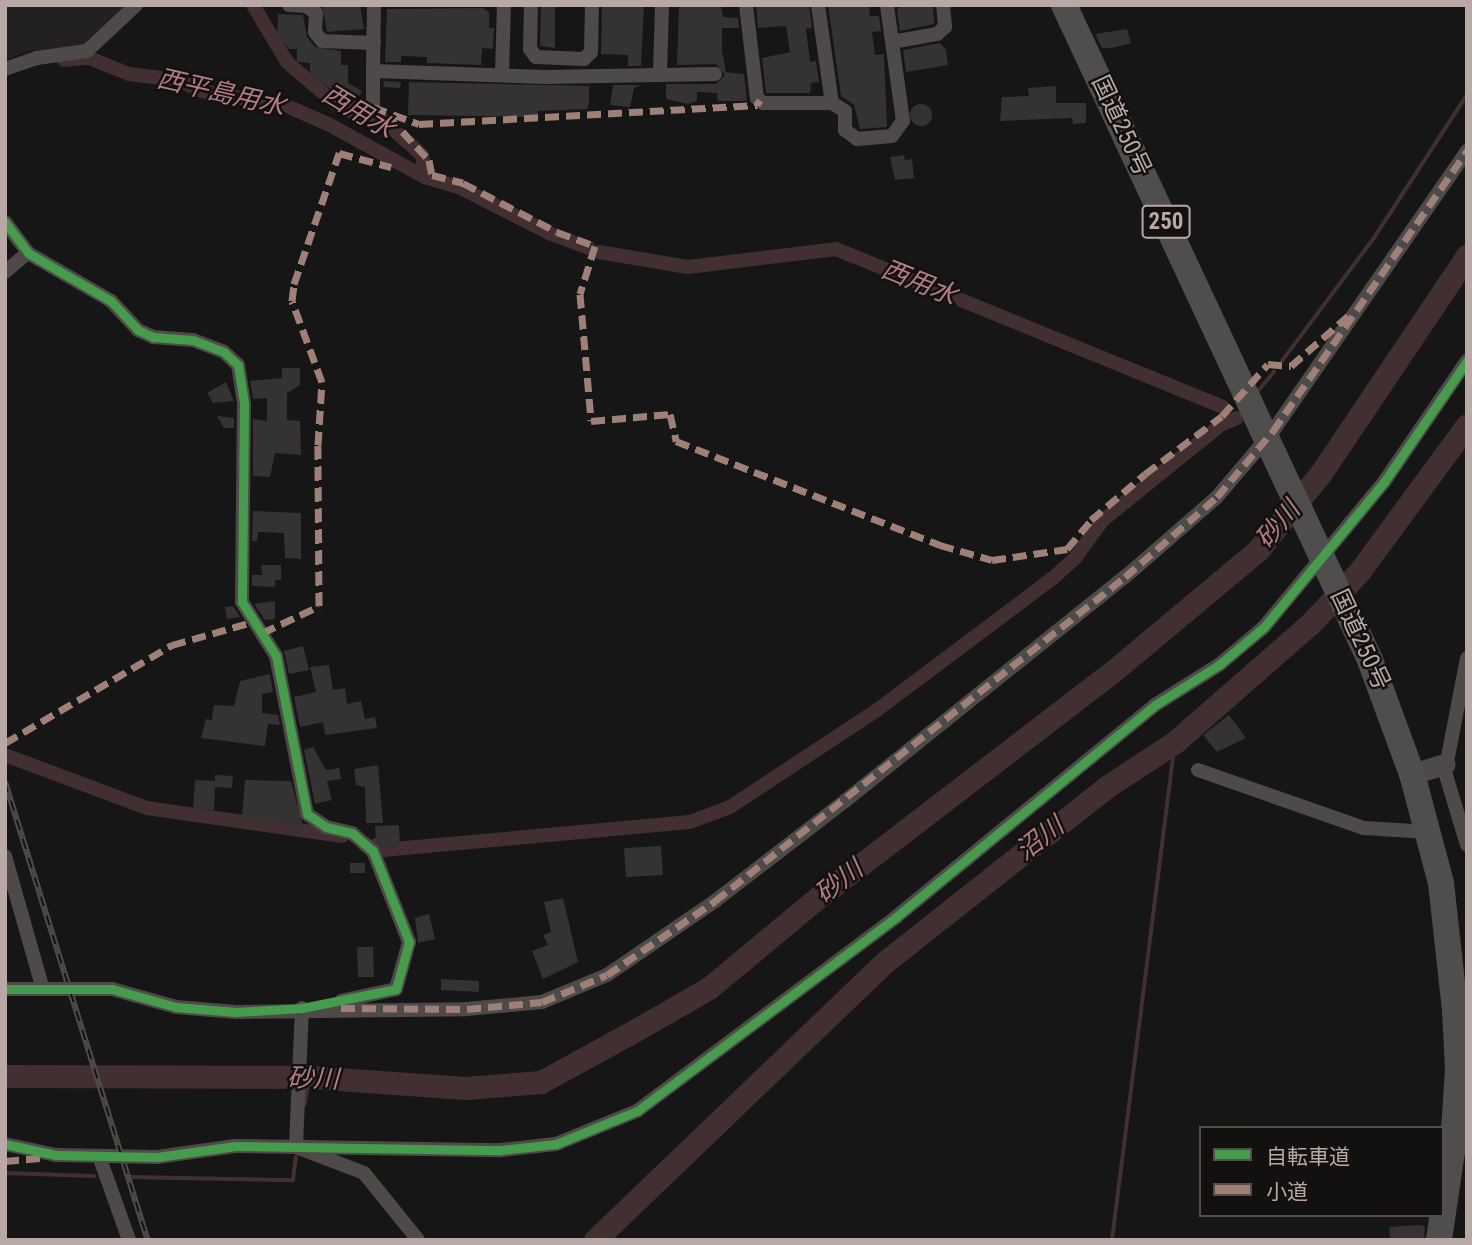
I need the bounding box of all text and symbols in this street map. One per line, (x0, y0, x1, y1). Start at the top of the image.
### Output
water label: 西平島用水 (154, 63, 288, 123)
street label: 国道250号 (1085, 71, 1157, 181)
water label: 西用水 (317, 79, 399, 145)
road number: 250 (1142, 202, 1190, 242)
water label: 西用水 (877, 254, 961, 312)
water label: 砂川 (1249, 495, 1307, 555)
street label: 国道250号 (1324, 585, 1396, 695)
water label: 沼川 (1010, 811, 1070, 867)
water label: 砂川 (809, 854, 869, 910)
water label: 砂川 (286, 1063, 340, 1095)
legend (1199, 1126, 1444, 1217)
text: 自転車道 (1266, 1145, 1350, 1169)
text: 小道 (1266, 1180, 1308, 1204)

